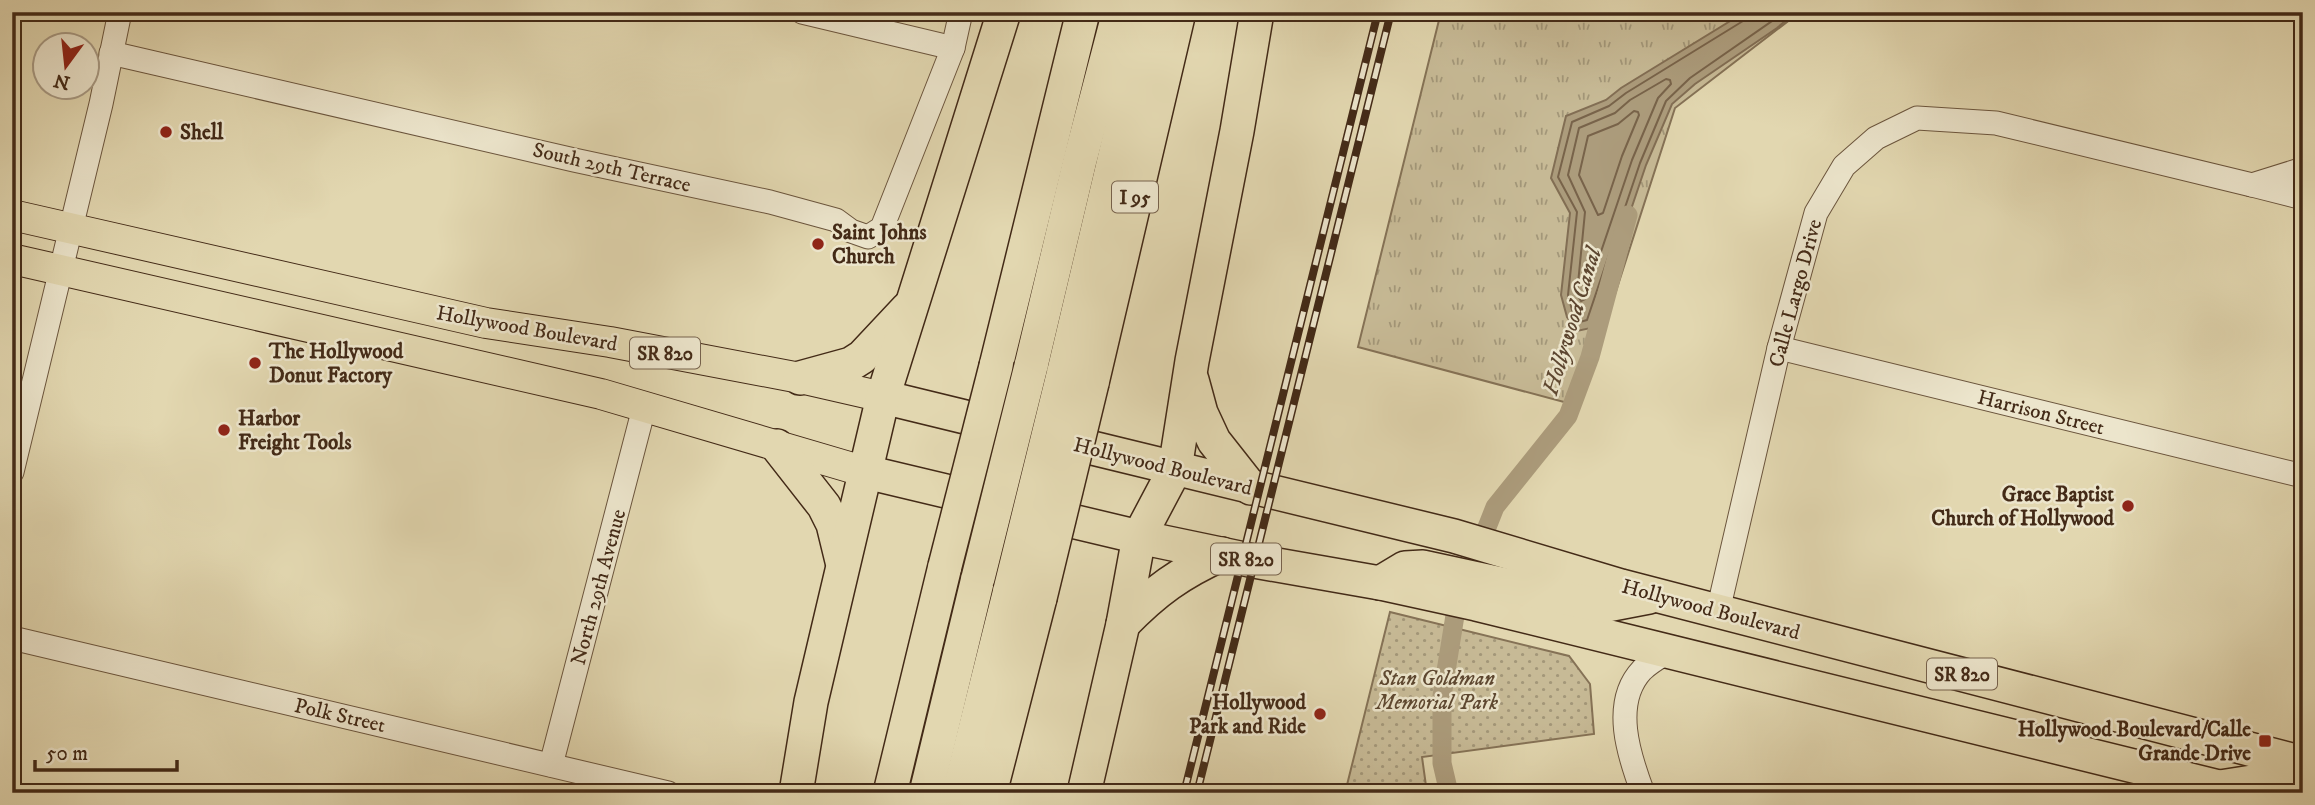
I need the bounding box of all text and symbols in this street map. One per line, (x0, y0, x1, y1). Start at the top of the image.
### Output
north arrow (32, 32, 102, 102)
text: N (51, 68, 73, 94)
place label: Shell (180, 120, 224, 146)
marker: Shell (158, 124, 174, 140)
street label: South 29th Terrace (530, 137, 694, 199)
road number: I 95 (1112, 182, 1158, 212)
street label: Calle Largo Drive (1764, 216, 1828, 370)
place label: Saint Johns Church (832, 220, 927, 270)
marker: Saint Johns Church (810, 236, 826, 252)
water label: Hollywood Canal (1536, 242, 1609, 399)
street label: Hollywood Boulevard (434, 300, 620, 358)
road number: SR 820 (630, 338, 700, 368)
place label: The Hollywood Donut Factory (268, 339, 404, 389)
marker: The Hollywood Donut Factory (247, 355, 263, 371)
street label: Harrison Street (1975, 385, 2107, 441)
place label: Harbor Freight Tools (238, 406, 351, 456)
marker: Harbor Freight Tools (216, 422, 232, 438)
street label: Hollywood Boulevard (1071, 432, 1255, 502)
place label: Grace Baptist Church of Hollywood (1931, 482, 2115, 532)
marker: Grace Baptist Church of Hollywood (2120, 498, 2136, 514)
street label: North 29th Avenue (566, 506, 632, 668)
road number: SR 820 (1211, 544, 1281, 574)
street label: Hollywood Boulevard (1619, 574, 1803, 646)
road number: SR 820 (1927, 659, 1997, 690)
park label: Stan Goldman Memorial Park (1374, 666, 1498, 716)
place label: Hollywood Park and Ride (1189, 690, 1307, 740)
street label: Polk Street (292, 693, 388, 739)
marker: Hollywood Park and Ride (1312, 706, 1328, 722)
place label: Hollywood Boulevard/Calle Grande Drive (2018, 717, 2251, 767)
scale bar (35, 728, 177, 772)
marker: Hollywood Boulevard/Calle Grande Drive (2257, 733, 2273, 749)
text: 50 m (46, 741, 88, 767)

